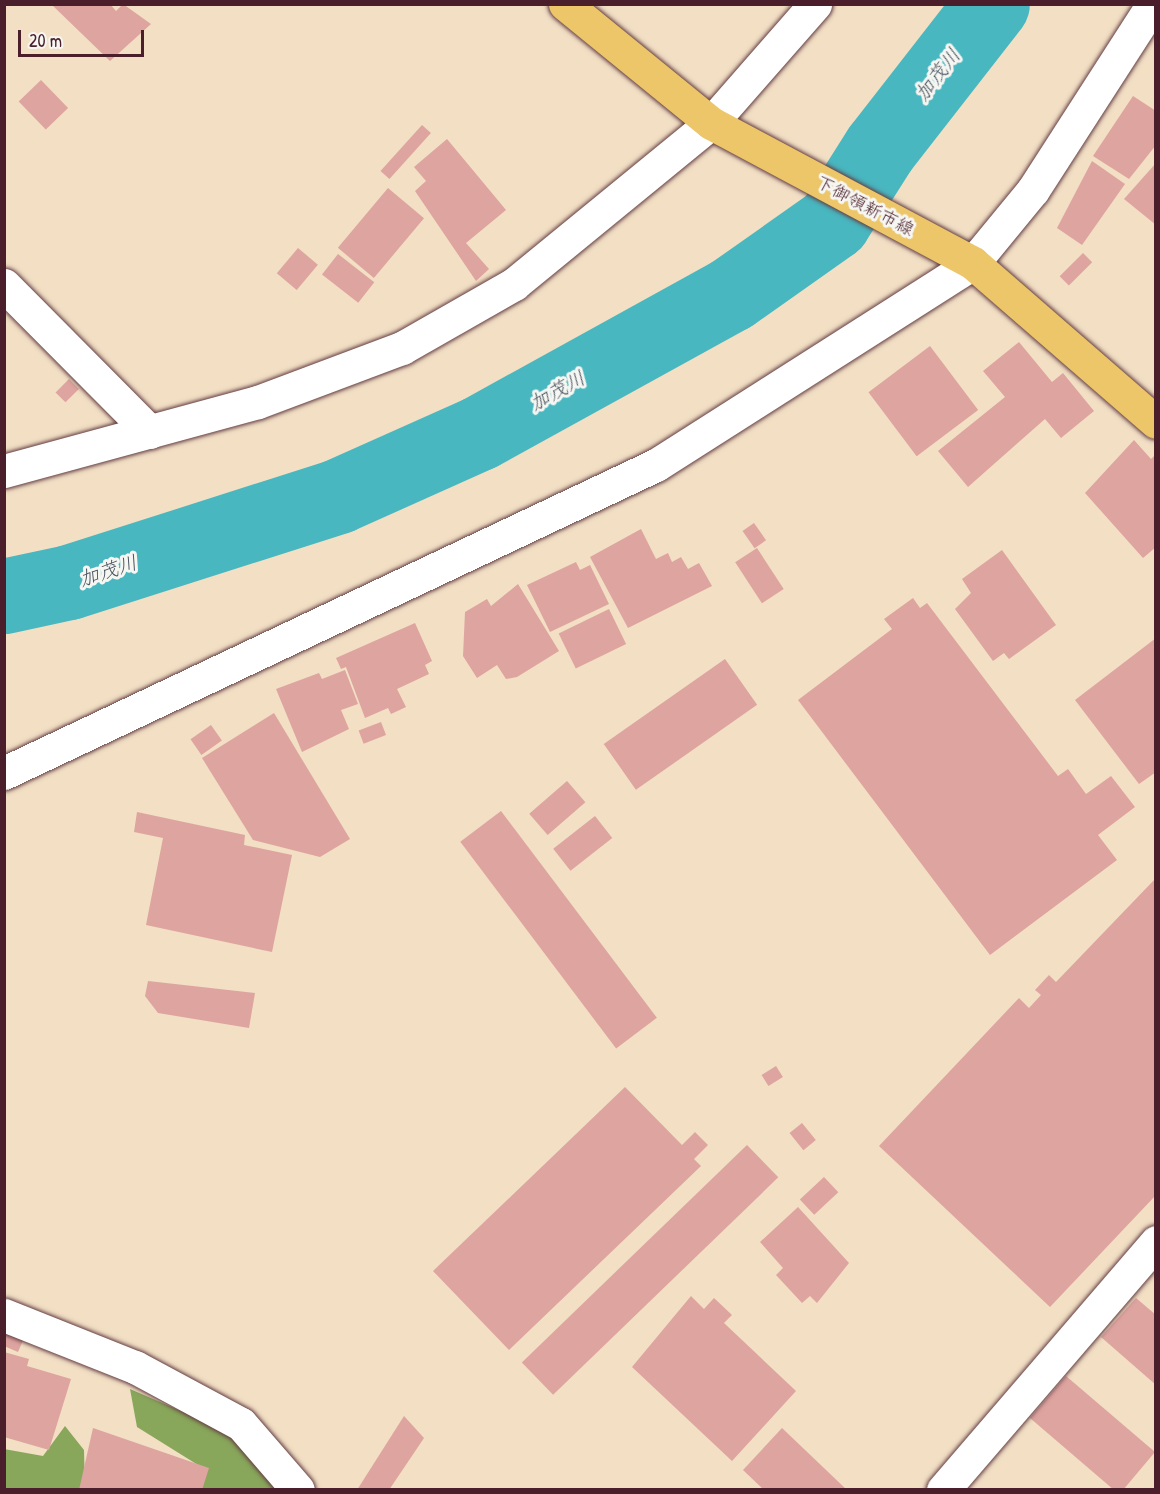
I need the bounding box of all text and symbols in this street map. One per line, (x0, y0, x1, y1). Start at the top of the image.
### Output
scale bar (21, 18, 147, 56)
text: 20 m (29, 28, 62, 53)
water label: 加茂川 (909, 43, 965, 105)
street label: 下御領新市線 (812, 171, 918, 241)
water label: 加茂川 (525, 365, 589, 415)
water label: 加茂川 (76, 549, 140, 591)

